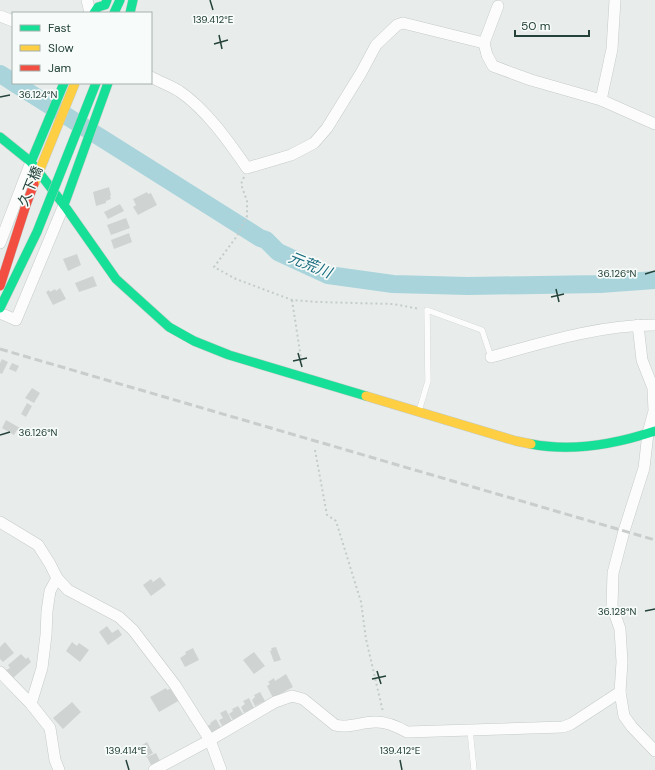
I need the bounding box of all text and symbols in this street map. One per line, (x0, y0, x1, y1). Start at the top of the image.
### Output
legend (12, 12, 152, 84)
scale bar (515, 12, 589, 38)
text: 139.412°E (193, 13, 234, 26)
text: 50 m (521, 18, 550, 34)
text: Fast (48, 20, 71, 36)
text: Slow (48, 40, 74, 56)
text: Jam (48, 60, 71, 76)
text: 36.124°N (19, 88, 57, 101)
street label: 久下橋 (14, 163, 46, 209)
water label: 元荒川 (285, 247, 336, 283)
text: 36.126°N (597, 267, 637, 280)
text: 36.126°N (18, 426, 58, 439)
text: 36.128°N (598, 605, 636, 618)
text: 139.414°E (105, 744, 147, 757)
text: 139.412°E (380, 744, 421, 757)

